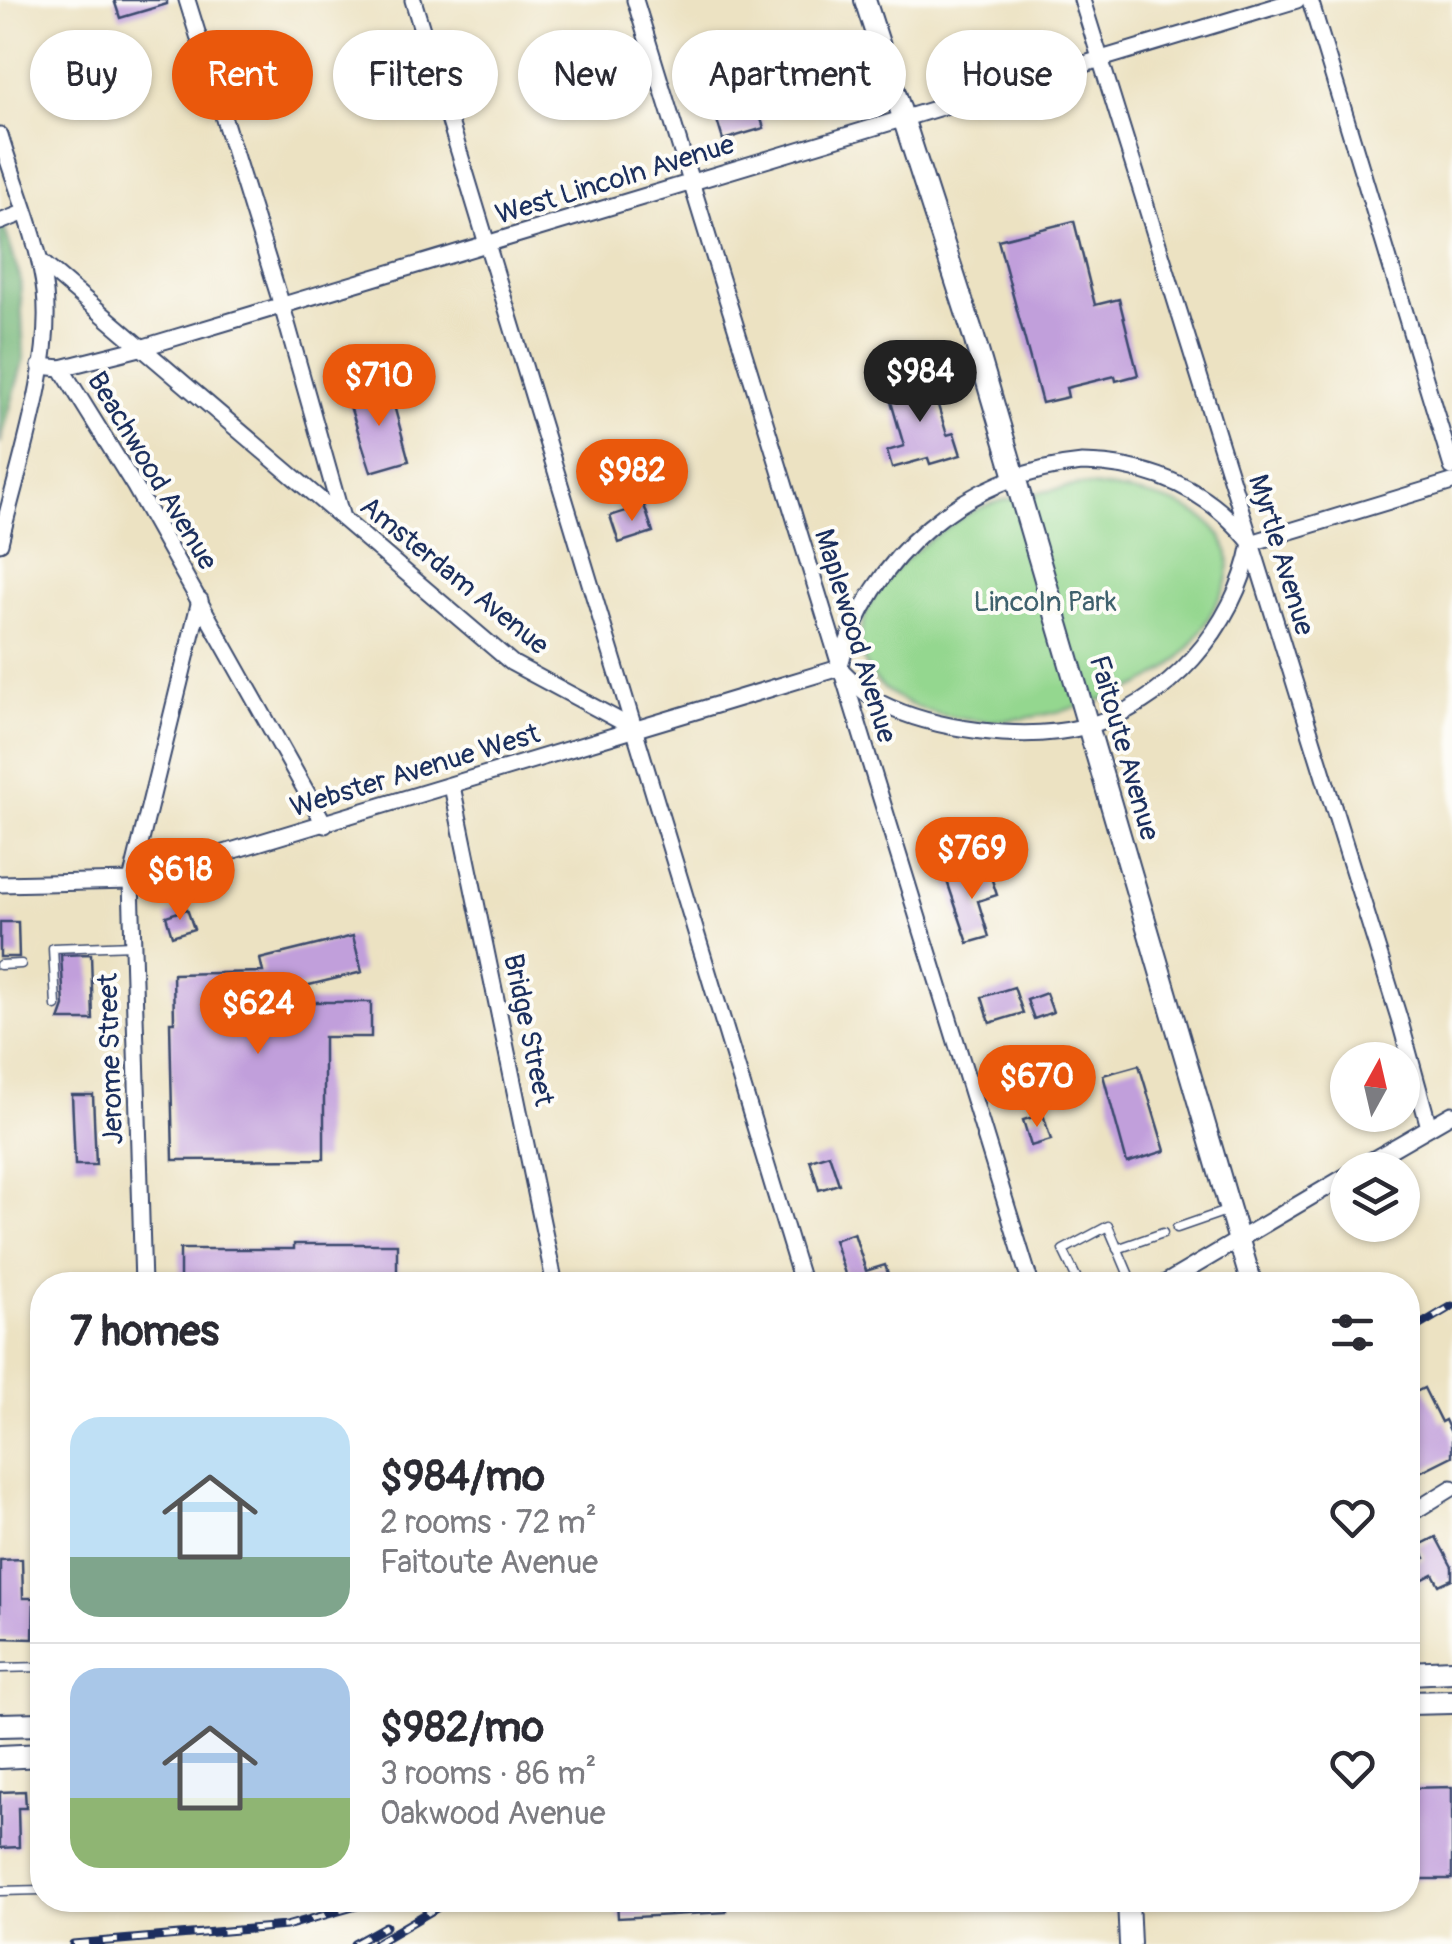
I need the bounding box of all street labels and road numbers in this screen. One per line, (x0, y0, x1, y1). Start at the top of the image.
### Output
street label: West Lincoln Avenue (491, 127, 739, 233)
street label: Beachwood Avenue (79, 366, 225, 577)
street label: Myrtle Avenue (1240, 471, 1322, 640)
street label: Amsterdam Avenue (352, 489, 556, 663)
street label: Maplewood Avenue (806, 525, 904, 747)
street label: Faitoute Avenue (1081, 651, 1167, 845)
street label: Webster Avenue West (286, 716, 545, 826)
street label: Bridge Street (495, 951, 561, 1110)
street label: Jerome Street (90, 972, 131, 1145)

